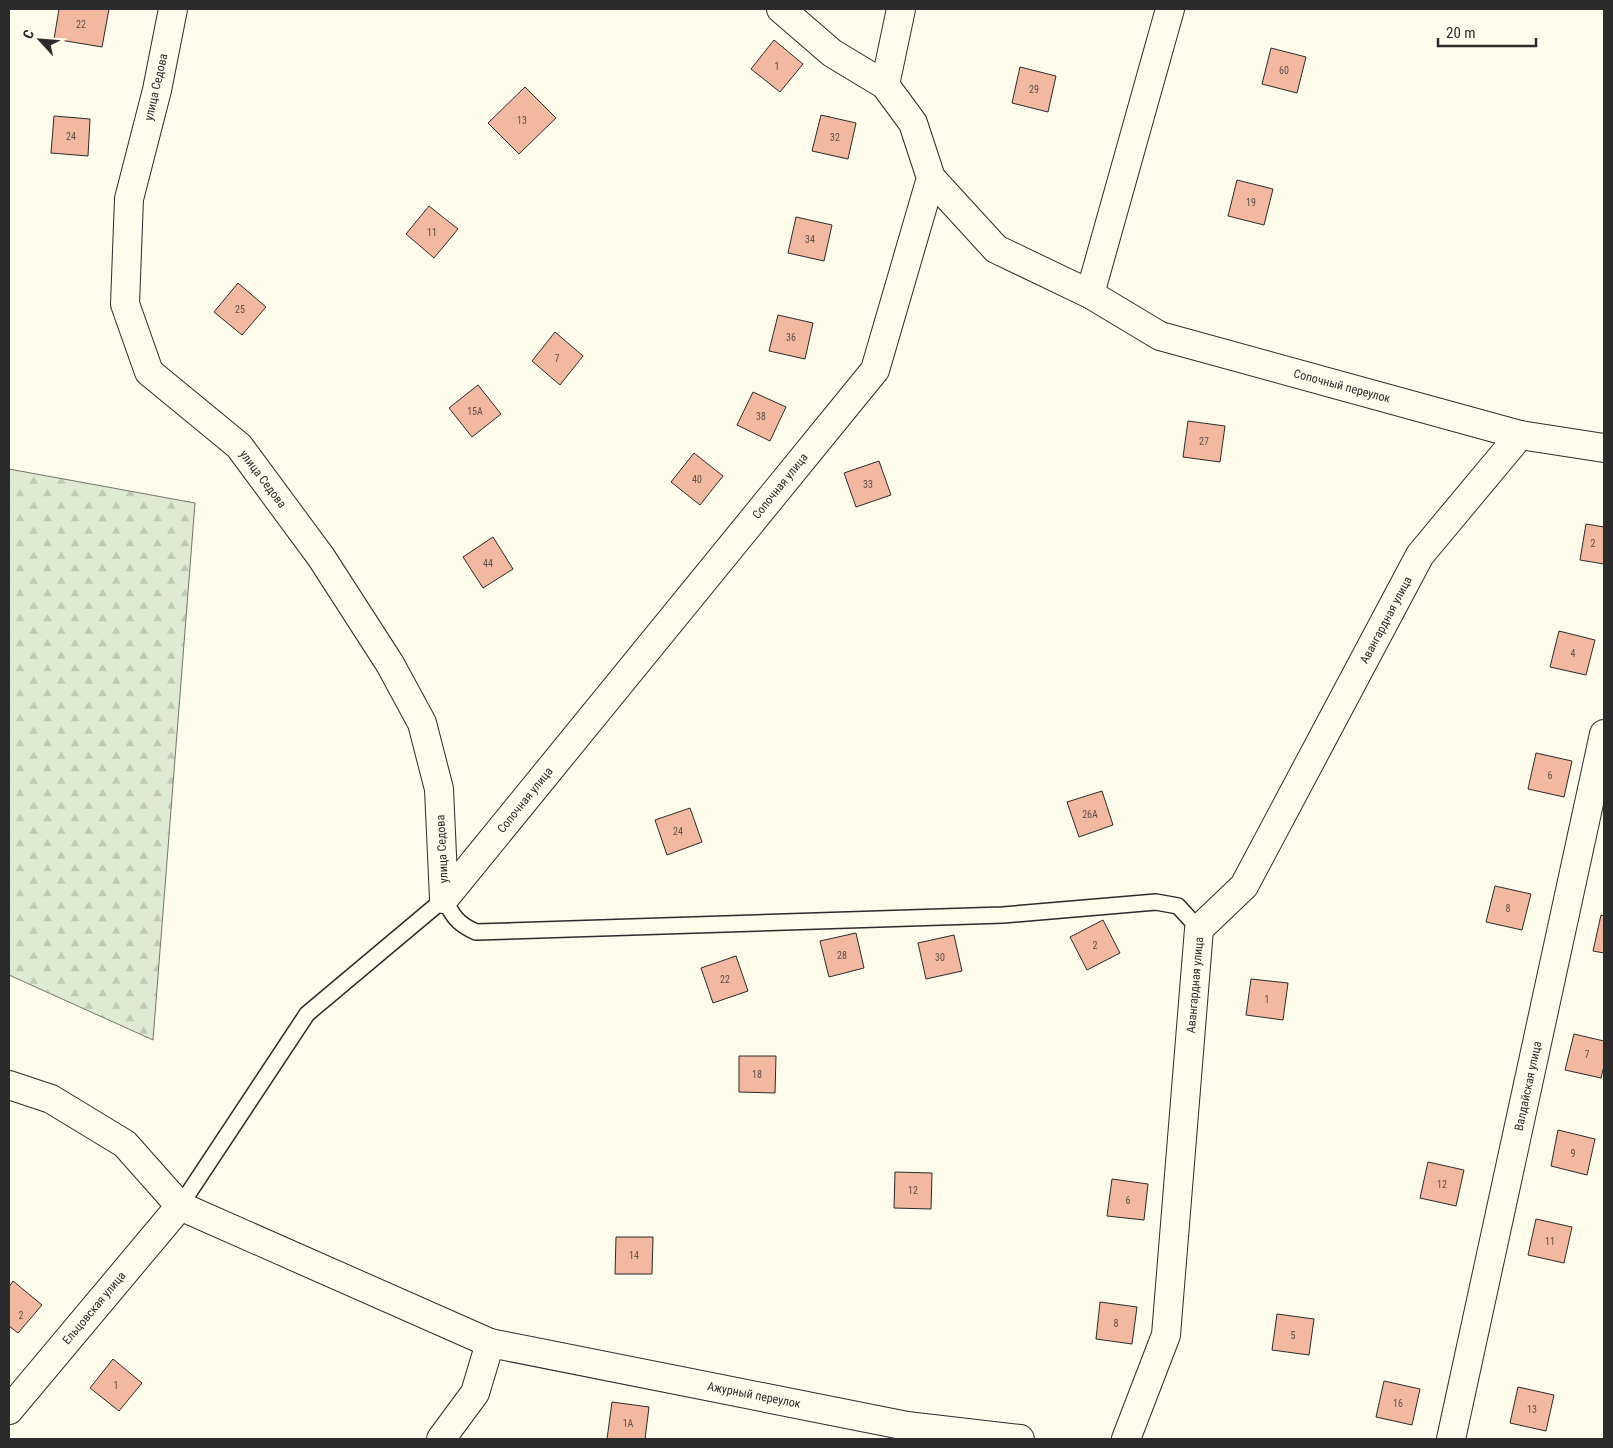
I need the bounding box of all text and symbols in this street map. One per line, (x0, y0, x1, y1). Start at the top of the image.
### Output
north arrow (15, 15, 65, 65)
scale bar (1438, 15, 1536, 47)
house number: 22 (76, 19, 86, 30)
text: 20 m (1446, 24, 1476, 42)
text: С (19, 27, 37, 41)
street label: улица Седова (141, 52, 171, 122)
house number: 1 (775, 61, 779, 72)
house number: 60 (1279, 65, 1289, 76)
house number: 29 (1029, 84, 1039, 95)
house number: 13 (517, 115, 527, 126)
house number: 24 (66, 131, 76, 142)
house number: 32 (830, 132, 840, 143)
house number: 19 (1246, 197, 1256, 208)
house number: 11 (427, 227, 437, 238)
house number: 34 (805, 234, 815, 245)
house number: 25 (235, 304, 245, 315)
house number: 36 (786, 332, 796, 343)
house number: 7 (555, 353, 560, 364)
street label: Сопочный переулок (1292, 366, 1392, 406)
house number: 15А (467, 406, 483, 417)
house number: 38 (756, 411, 766, 422)
house number: 27 (1199, 436, 1209, 447)
street label: улица Седова (237, 447, 289, 511)
street label: Сопочная улица (749, 450, 811, 522)
house number: 40 (692, 474, 702, 485)
house number: 33 (863, 479, 873, 490)
house number: 2 (1591, 538, 1596, 549)
house number: 44 (483, 558, 493, 569)
street label: Авангардная улица (1357, 574, 1415, 666)
house number: 4 (1571, 648, 1576, 659)
street label: Сопочная улица (494, 764, 556, 836)
house number: 6 (1548, 770, 1553, 781)
house number: 26А (1082, 809, 1098, 820)
street label: улица Седова (433, 814, 451, 884)
house number: 24 (673, 826, 683, 837)
house number: 8 (1506, 903, 1511, 914)
street label: Авангардная улица (1184, 936, 1206, 1034)
house number: 2 (1093, 940, 1098, 951)
house number: 28 (837, 950, 847, 961)
house number: 30 (935, 952, 945, 963)
house number: 22 (720, 974, 730, 985)
house number: 1 (1265, 994, 1269, 1005)
street label: Валдайская улица (1512, 1040, 1544, 1132)
house number: 7 (1585, 1049, 1590, 1060)
house number: 18 (752, 1069, 762, 1080)
house number: 9 (1571, 1148, 1576, 1159)
house number: 12 (1437, 1179, 1447, 1190)
house number: 12 (908, 1185, 918, 1196)
house number: 6 (1126, 1195, 1131, 1206)
house number: 11 (1545, 1236, 1555, 1247)
house number: 14 (629, 1250, 639, 1261)
street label: Ельцовская улица (59, 1269, 129, 1347)
house number: 2 (19, 1310, 24, 1321)
house number: 8 (1114, 1318, 1119, 1329)
house number: 5 (1291, 1330, 1296, 1341)
street label: Ажурный переулок (706, 1379, 802, 1411)
house number: 1 (114, 1380, 118, 1391)
house number: 16 (1393, 1398, 1403, 1409)
house number: 13 (1527, 1404, 1537, 1415)
house number: 1А (623, 1418, 634, 1429)

